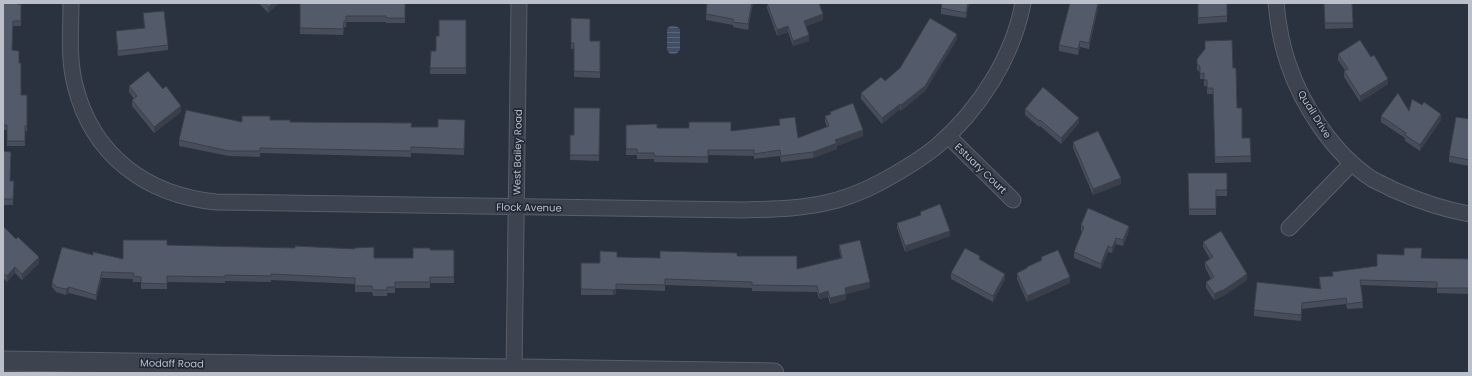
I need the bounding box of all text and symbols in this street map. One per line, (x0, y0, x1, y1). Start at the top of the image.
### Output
street label: Quail Drive (1294, 88, 1335, 141)
street label: West Bailey Road (509, 109, 526, 195)
street label: Estuary Court (951, 140, 1010, 197)
street label: Flock Avenue (496, 199, 562, 216)
street label: Modaff Road (140, 355, 204, 372)

